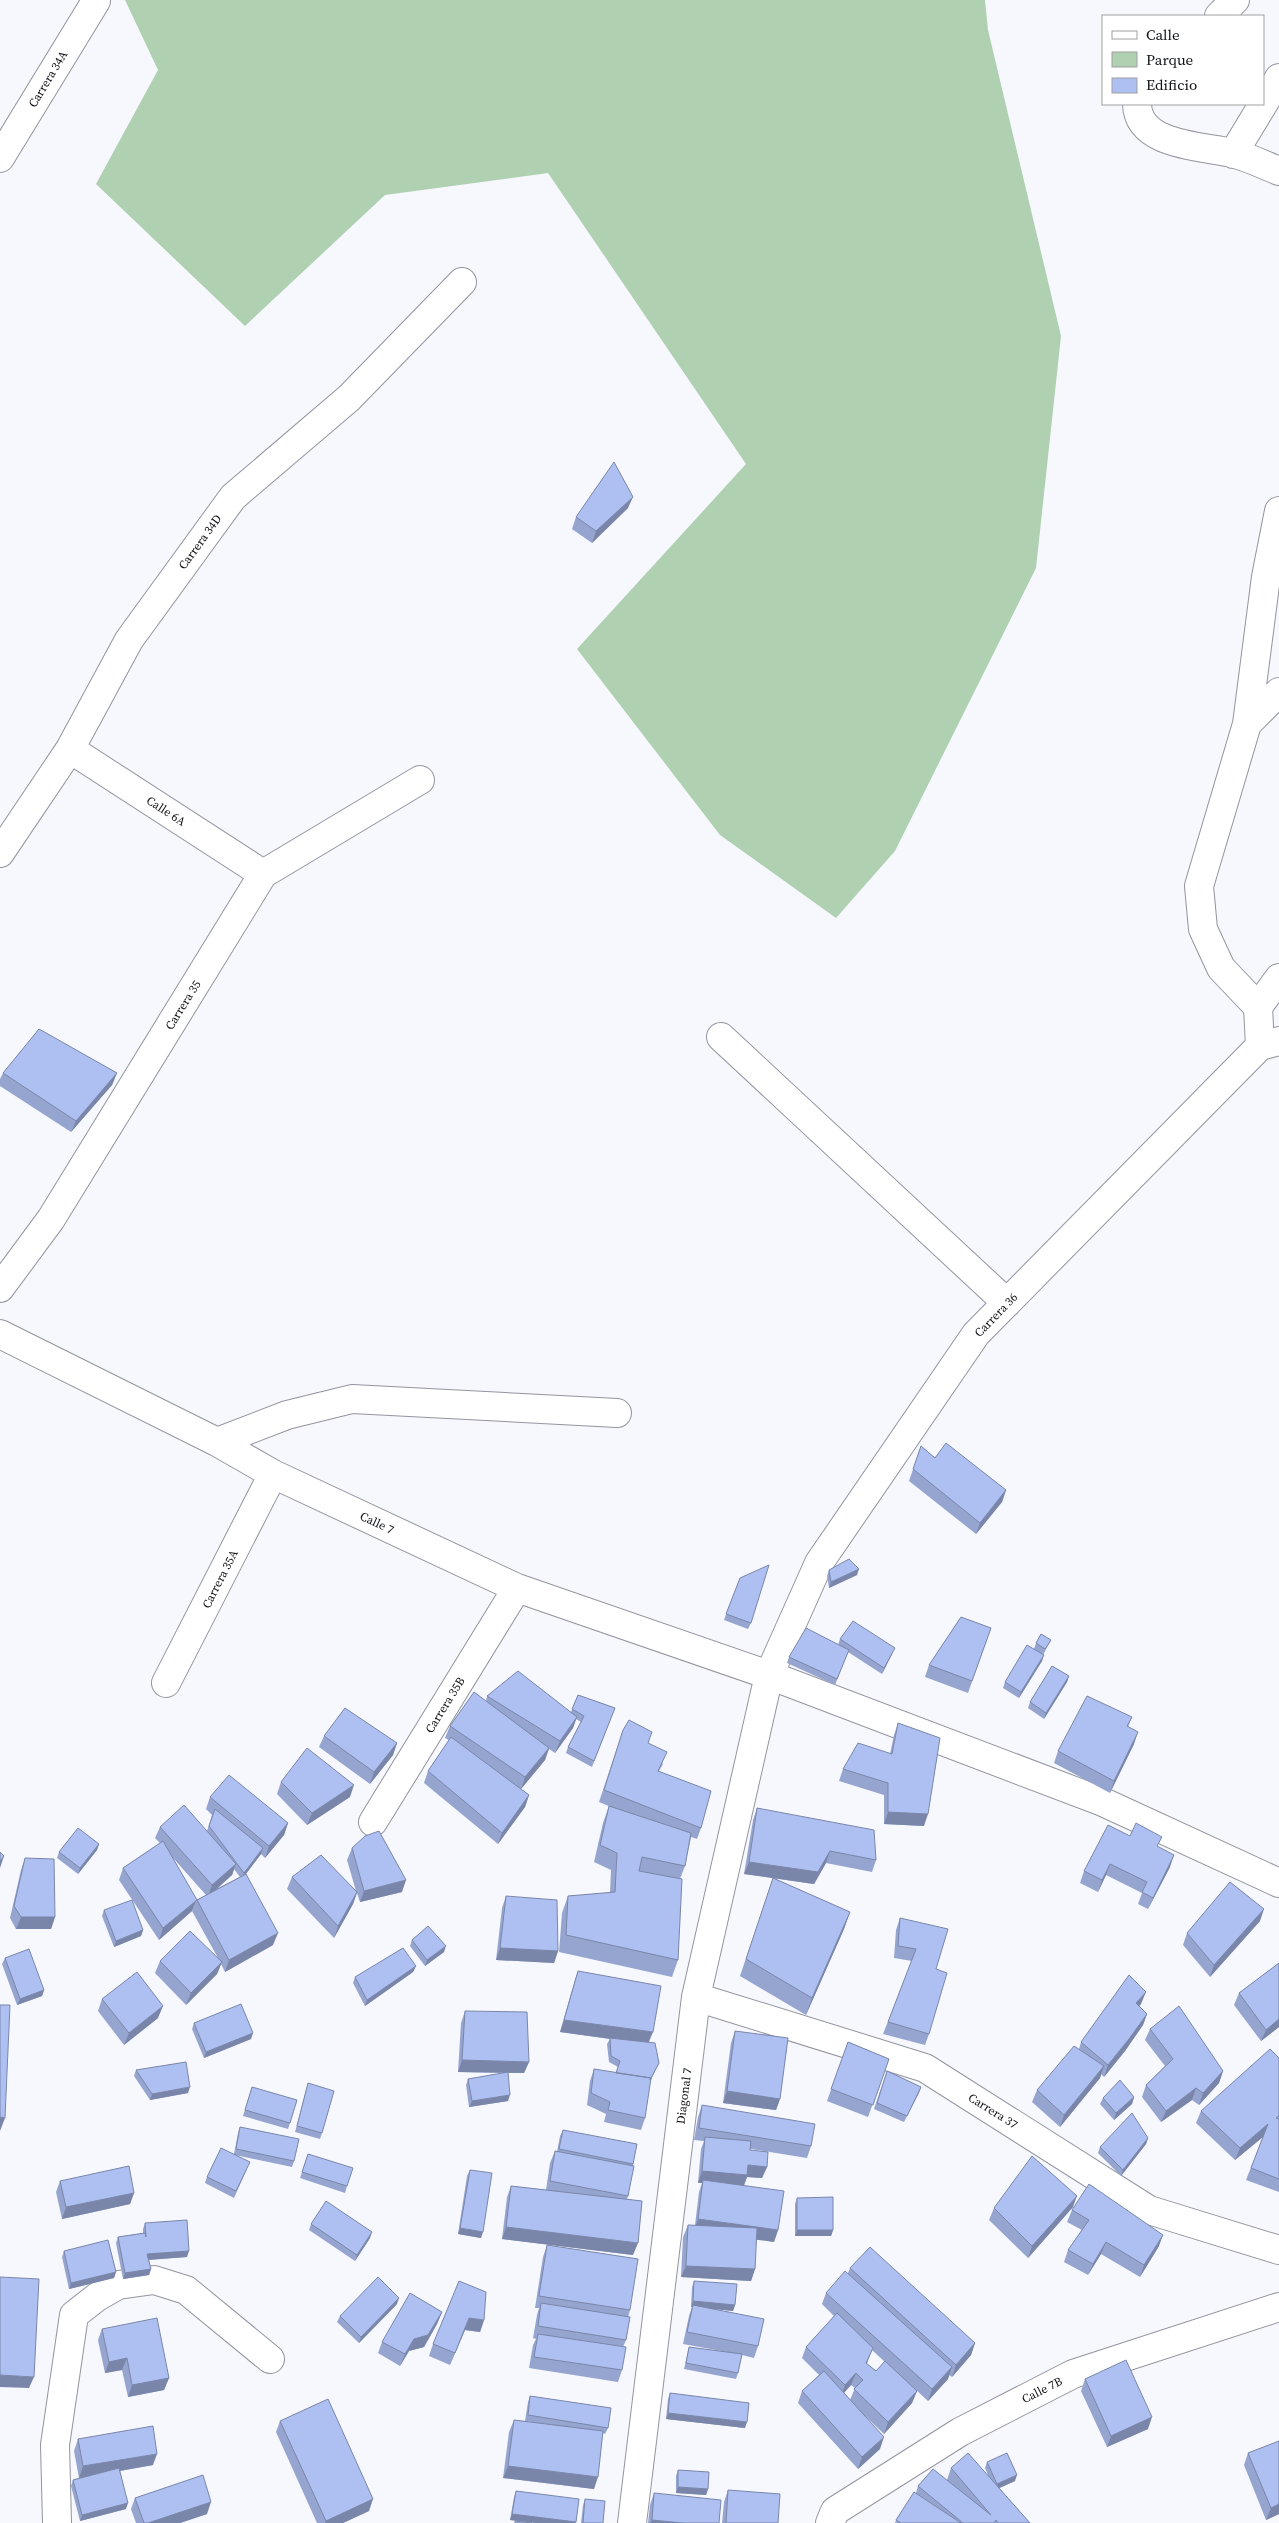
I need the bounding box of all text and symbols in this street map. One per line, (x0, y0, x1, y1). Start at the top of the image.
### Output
legend (1102, 15, 1264, 105)
text: Calle (1146, 24, 1180, 45)
street label: Carrera 34A (25, 48, 71, 110)
text: Parque (1146, 49, 1194, 70)
text: Edificio (1146, 74, 1197, 95)
street label: Carrera 34D (175, 511, 225, 573)
street label: Calle 6A (143, 792, 189, 830)
street label: Carrera 35 (161, 977, 205, 1033)
street label: Carrera 36 (971, 1289, 1021, 1341)
street label: Calle 7 (357, 1508, 397, 1538)
street label: Carrera 35A (198, 1547, 242, 1611)
street label: Carrera 35B (421, 1674, 469, 1736)
street label: Diagonal 7 (673, 2067, 695, 2125)
street label: Carrera 37 (965, 2089, 1021, 2133)
street label: Calle 7B (1019, 2373, 1065, 2407)

